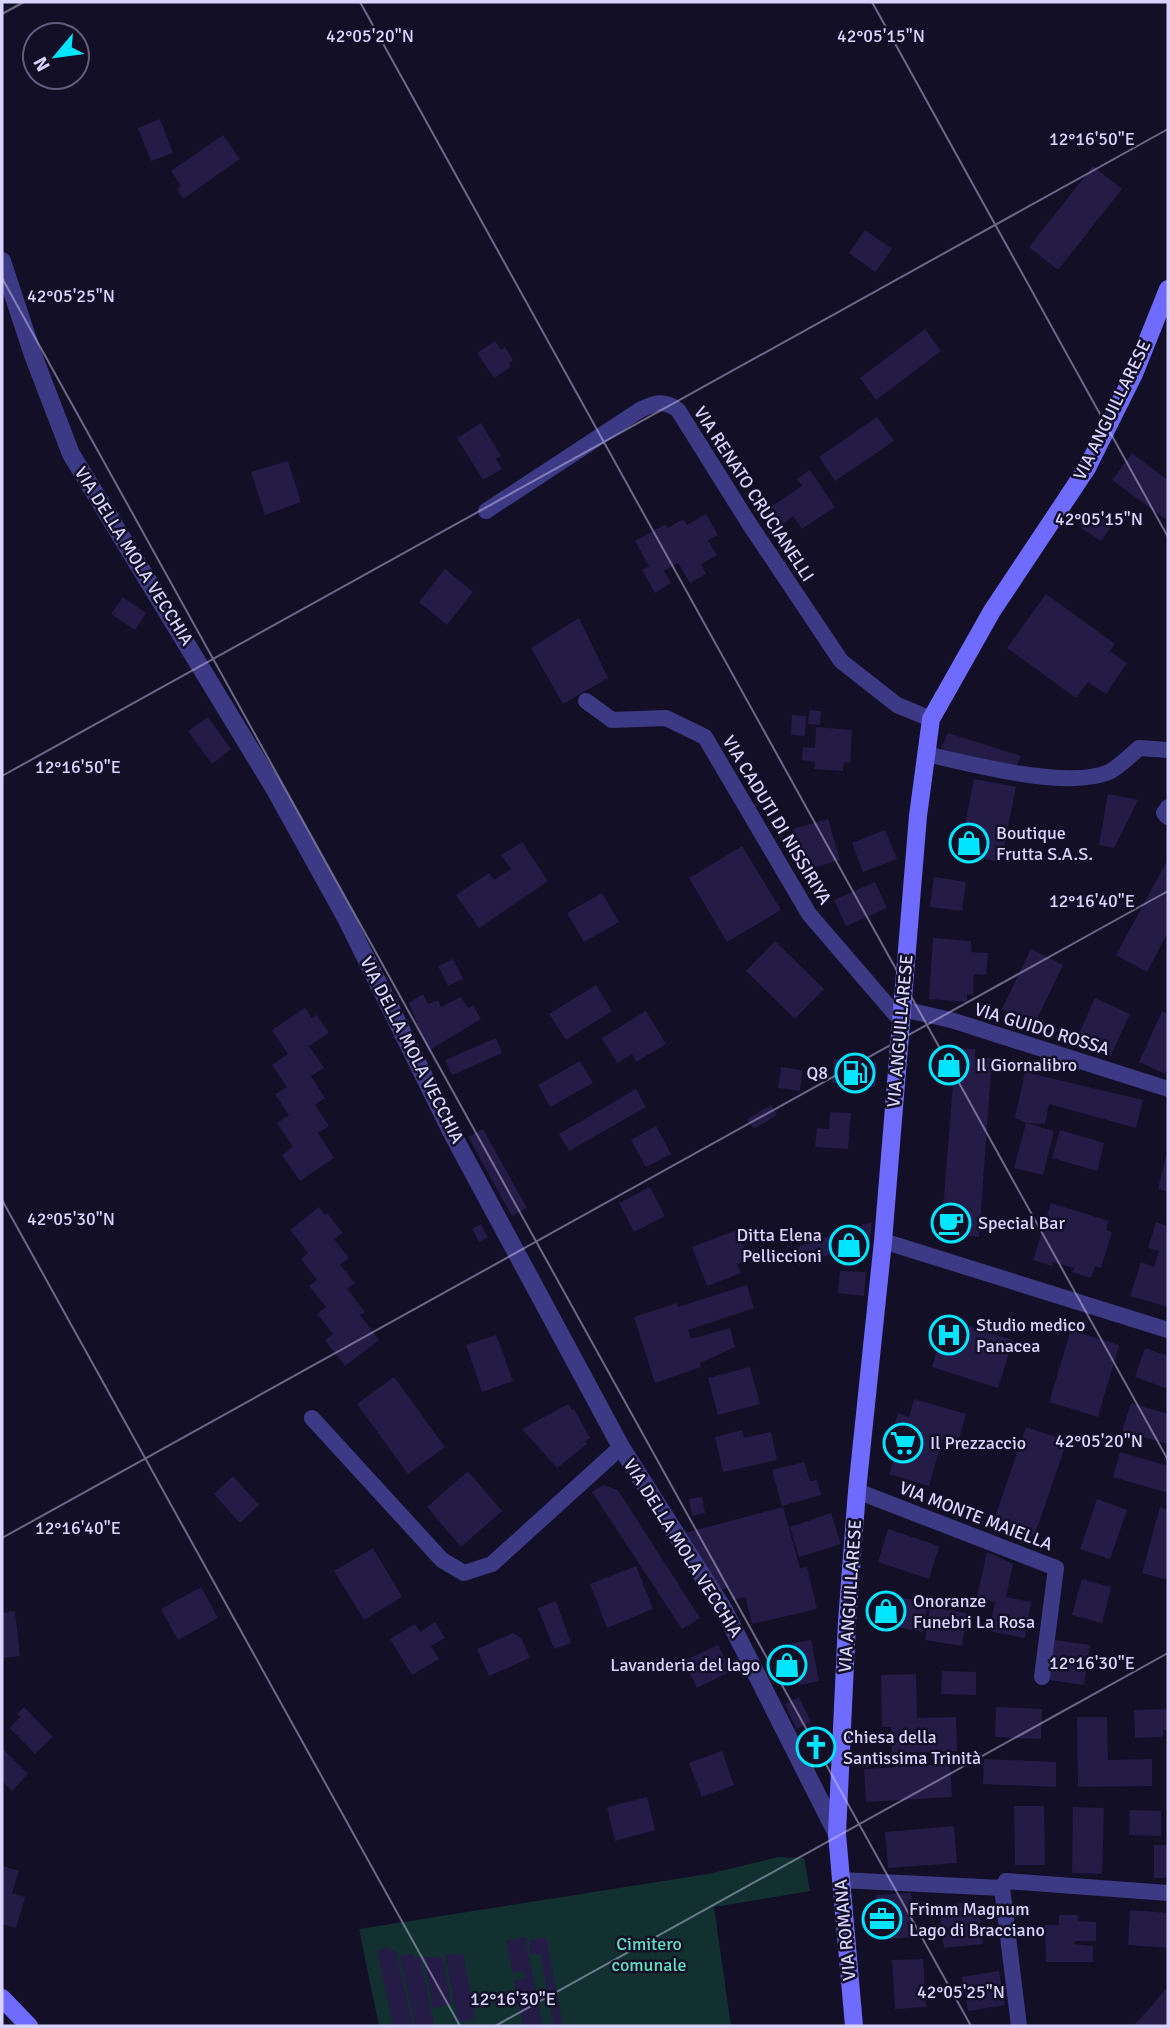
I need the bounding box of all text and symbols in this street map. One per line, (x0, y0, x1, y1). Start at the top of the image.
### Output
north arrow (21, 21, 91, 91)
text: 42°05'20"N (326, 25, 414, 47)
text: 42°05'15"N (837, 25, 925, 47)
text: N (28, 52, 56, 75)
text: 12°16'50"E (1049, 128, 1135, 150)
text: 42°05'25"N (27, 285, 115, 307)
street label: VIA ANGUILLARESE (1068, 336, 1156, 484)
street label: VIA RENATO CRUCIANELLI (689, 402, 819, 586)
street label: VIA DELLA MOLA VECCHIA (70, 462, 198, 650)
text: 42°05'15"N (1055, 508, 1143, 530)
street label: VIA CADUTI DI NISSIRIYA (718, 732, 836, 908)
text: 12°16'50"E (35, 756, 121, 778)
shop icon: Boutique Frutta S.A.S. (948, 822, 990, 864)
place label: Boutique Frutta S.A.S. (996, 822, 1093, 865)
text: 12°16'40"E (1049, 890, 1135, 912)
street label: VIA DELLA MOLA VECCHIA (355, 953, 469, 1147)
street label: VIA ANGUILLARESE (882, 954, 918, 1108)
street label: VIA GUIDO ROSSA (972, 998, 1112, 1060)
shop icon: Il Giornalibro (928, 1044, 970, 1086)
fuel station icon: Q8 (834, 1052, 876, 1094)
place label: Il Giornalibro (976, 1054, 1077, 1076)
place label: Q8 (807, 1062, 828, 1084)
cafe icon: Special Bar (930, 1202, 972, 1244)
text: 42°05'30"N (27, 1208, 115, 1230)
place label: Special Bar (978, 1212, 1065, 1234)
place label: Ditta Elena Pelliccioni (737, 1224, 822, 1267)
shop icon: Ditta Elena Pelliccioni (828, 1224, 870, 1266)
hospital icon: Studio medico Panacea (928, 1314, 970, 1356)
place label: Studio medico Panacea (976, 1314, 1085, 1357)
supermarket icon: Il Prezzaccio (882, 1422, 924, 1464)
text: 42°05'20"N (1055, 1430, 1143, 1452)
place label: Il Prezzaccio (930, 1432, 1026, 1454)
street label: VIA DELLA MOLA VECCHIA (619, 1454, 747, 1642)
street label: VIA MONTE MAIELLA (896, 1477, 1056, 1555)
text: 12°16'40"E (35, 1517, 121, 1539)
street label: VIA ANGUILLARESE (834, 1519, 866, 1673)
shop icon: Onoranze Funebri La Rosa (865, 1590, 907, 1632)
place label: Onoranze Funebri La Rosa (913, 1590, 1035, 1633)
shop icon: Lavanderia del lago (766, 1644, 808, 1686)
text: 12°16'30"E (1049, 1652, 1135, 1674)
place label: Lavanderia del lago (610, 1654, 760, 1676)
church icon: Chiesa della Santissima Trinità (795, 1726, 837, 1768)
place label: Chiesa della Santissima Trinità (843, 1726, 981, 1769)
street label: VIA ROMANA (830, 1878, 860, 1982)
office icon: Frimm Magnum Lago di Bracciano (861, 1898, 903, 1940)
place label: Frimm Magnum Lago di Bracciano (909, 1898, 1045, 1941)
park label: Cimitero comunale (612, 1933, 687, 1976)
text: 42°05'25"N (917, 1981, 1005, 2003)
text: 12°16'30"E (470, 1988, 556, 2010)

